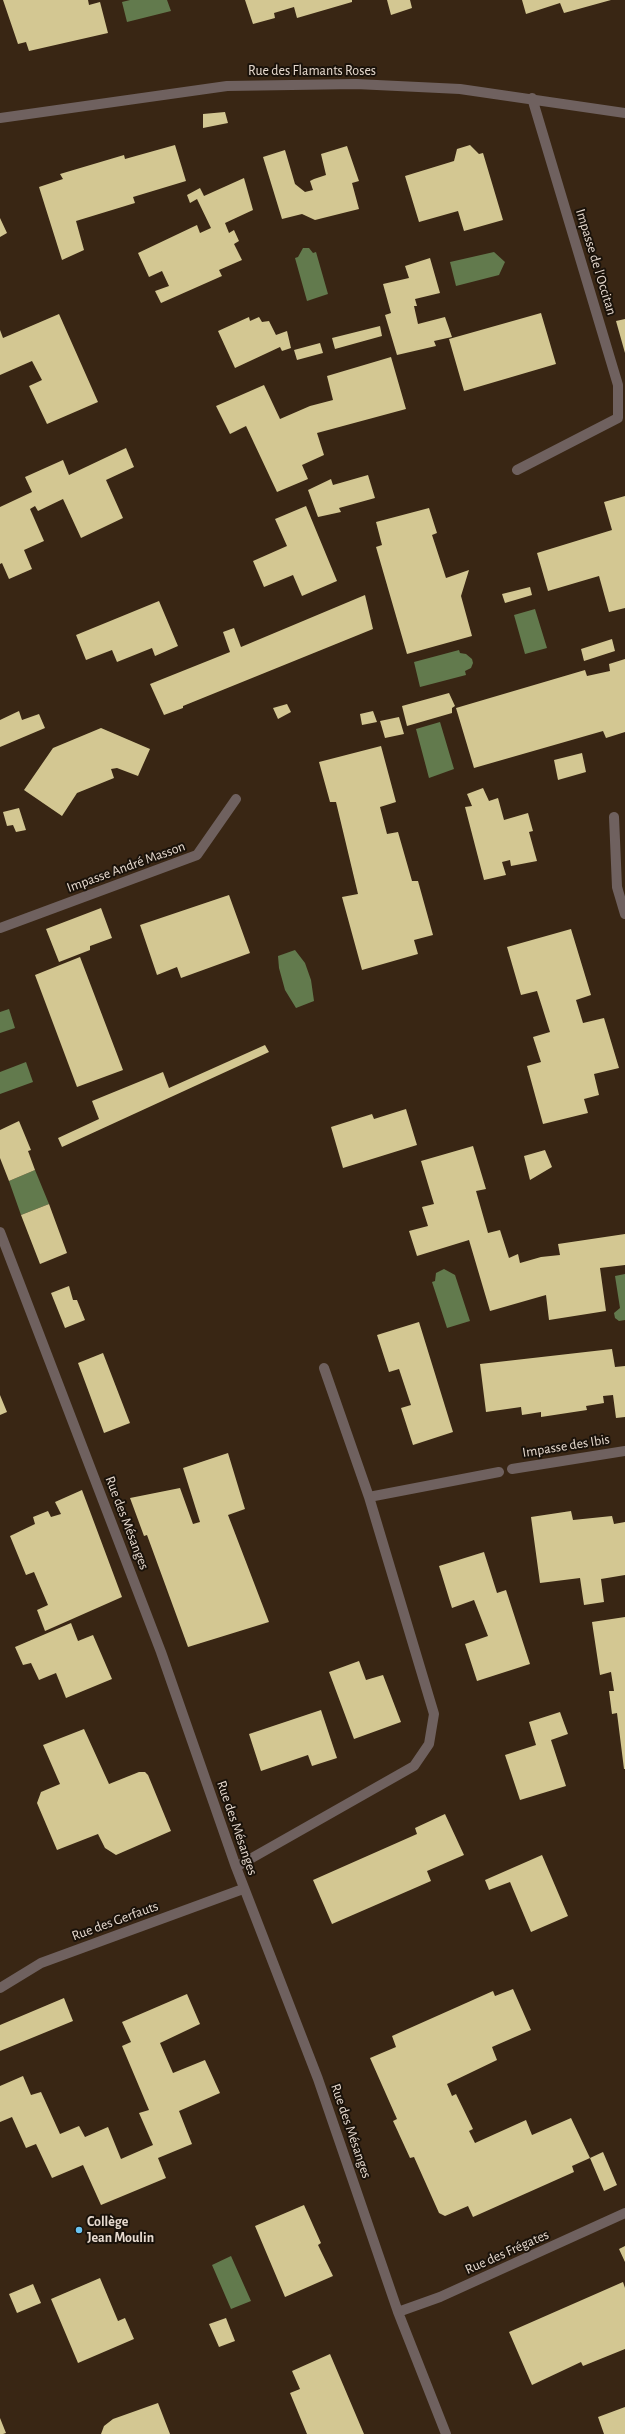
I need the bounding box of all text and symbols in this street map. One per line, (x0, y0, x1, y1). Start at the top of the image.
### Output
street label: Rue des Flamants Roses (248, 63, 376, 79)
street label: Impasse de l'Occitan (572, 207, 620, 317)
street label: Impasse André Masson (64, 838, 188, 896)
street label: Impasse des Ibis (521, 1431, 611, 1461)
street label: Rue des Mésanges (101, 1474, 153, 1572)
street label: Rue des Mésanges (213, 1778, 261, 1878)
street label: Rue des Gerfauts (69, 1898, 161, 1944)
street label: Rue des Mésanges (327, 2081, 375, 2181)
place label: Collège Jean Moulin (87, 2214, 154, 2246)
marker: Collège Jean Moulin (74, 2225, 84, 2235)
street label: Rue des Frégates (462, 2226, 552, 2278)

